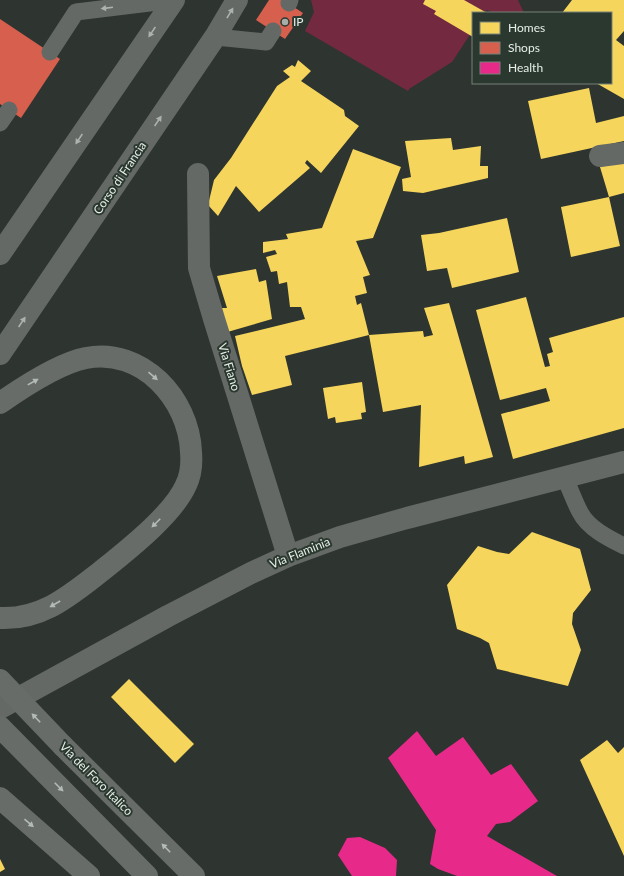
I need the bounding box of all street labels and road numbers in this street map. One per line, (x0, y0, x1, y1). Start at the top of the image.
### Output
street label: Corso di Francia (90, 138, 149, 217)
street label: Via Fiano (215, 341, 244, 393)
street label: Via Flaminia (267, 534, 332, 571)
street label: Via del Foro Italico (57, 739, 136, 819)

